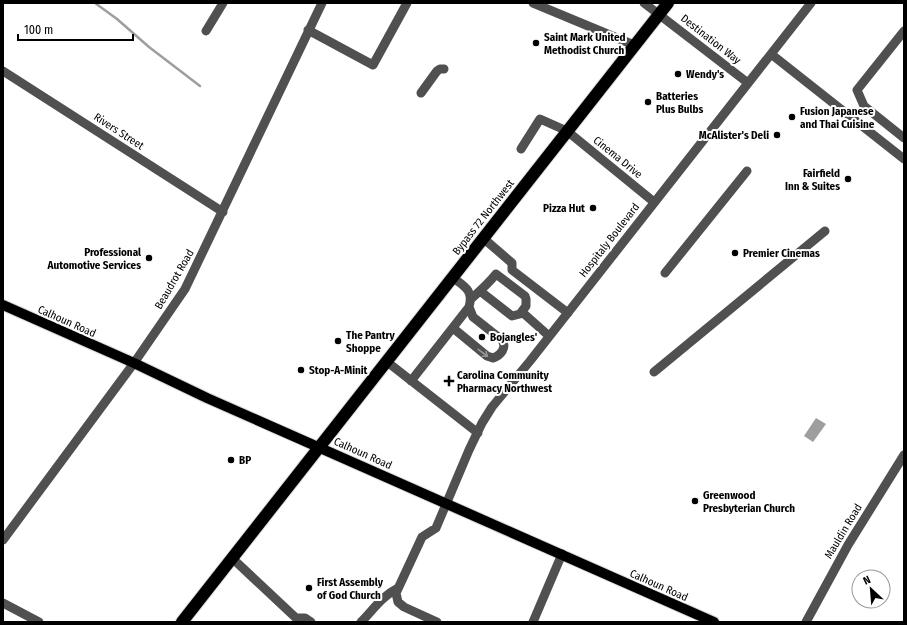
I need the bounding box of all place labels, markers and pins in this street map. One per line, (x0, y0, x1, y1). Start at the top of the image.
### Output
place label: Saint Mark United Methodist Church (544, 31, 626, 57)
marker: Saint Mark United Methodist Church (531, 38, 541, 48)
place label: Wendy's (686, 68, 724, 81)
marker: Wendy's (673, 69, 683, 79)
place label: Batteries Plus Bulbs (656, 90, 704, 116)
marker: Batteries Plus Bulbs (643, 97, 653, 107)
place label: Fusion Japanese and Thai Cuisine (800, 105, 875, 131)
marker: Fusion Japanese and Thai Cuisine (787, 112, 797, 122)
place label: McAlister's Deli (699, 129, 769, 142)
marker: McAlister's Deli (772, 130, 782, 140)
place label: Fairfield Inn & Suites (785, 167, 840, 193)
marker: Fairfield Inn & Suites (843, 174, 853, 184)
place label: Pizza Hut (543, 202, 585, 215)
marker: Pizza Hut (588, 203, 598, 213)
place label: Professional Automotive Services (47, 246, 142, 272)
place label: Premier Cinemas (743, 247, 820, 260)
marker: Premier Cinemas (730, 248, 740, 258)
marker: Professional Automotive Services (144, 253, 154, 263)
place label: The Pantry Shoppe (346, 329, 396, 355)
place label: Bojangles' (490, 331, 537, 344)
marker: Bojangles' (477, 332, 487, 342)
marker: The Pantry Shoppe (333, 336, 343, 346)
place label: Stop-A-Minit (309, 364, 368, 377)
marker: Stop-A-Minit (296, 365, 306, 375)
place label: Carolina Community Pharmacy Northwest (457, 369, 552, 395)
marker: Carolina Community Pharmacy Northwest (444, 376, 454, 386)
place label: BP (239, 454, 251, 467)
marker: BP (226, 455, 236, 465)
place label: Greenwood Presbyterian Church (703, 489, 795, 515)
marker: Greenwood Presbyterian Church (690, 496, 700, 506)
place label: First Assembly of God Church (317, 576, 384, 602)
marker: First Assembly of God Church (304, 583, 314, 593)

